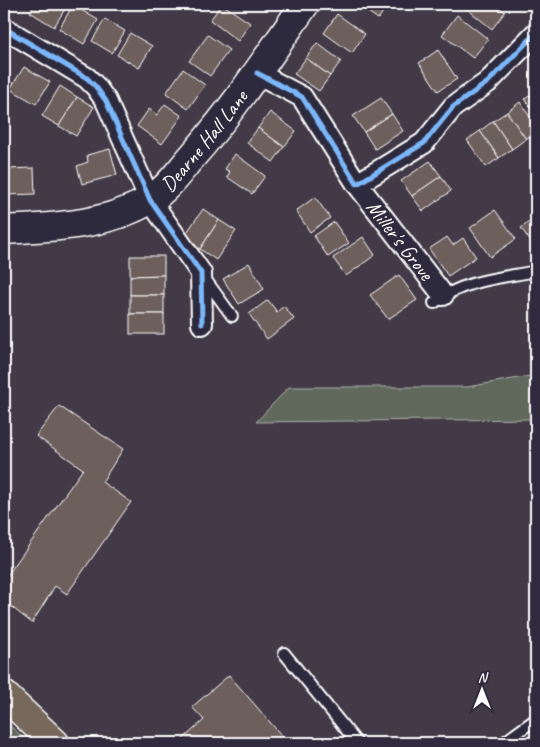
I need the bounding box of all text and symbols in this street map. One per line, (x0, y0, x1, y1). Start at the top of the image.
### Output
street label: Dearne Hall Lane (155, 84, 254, 197)
street label: Miller's Grove (361, 195, 440, 286)
north arrow (458, 664, 508, 714)
text: N (478, 669, 489, 686)

